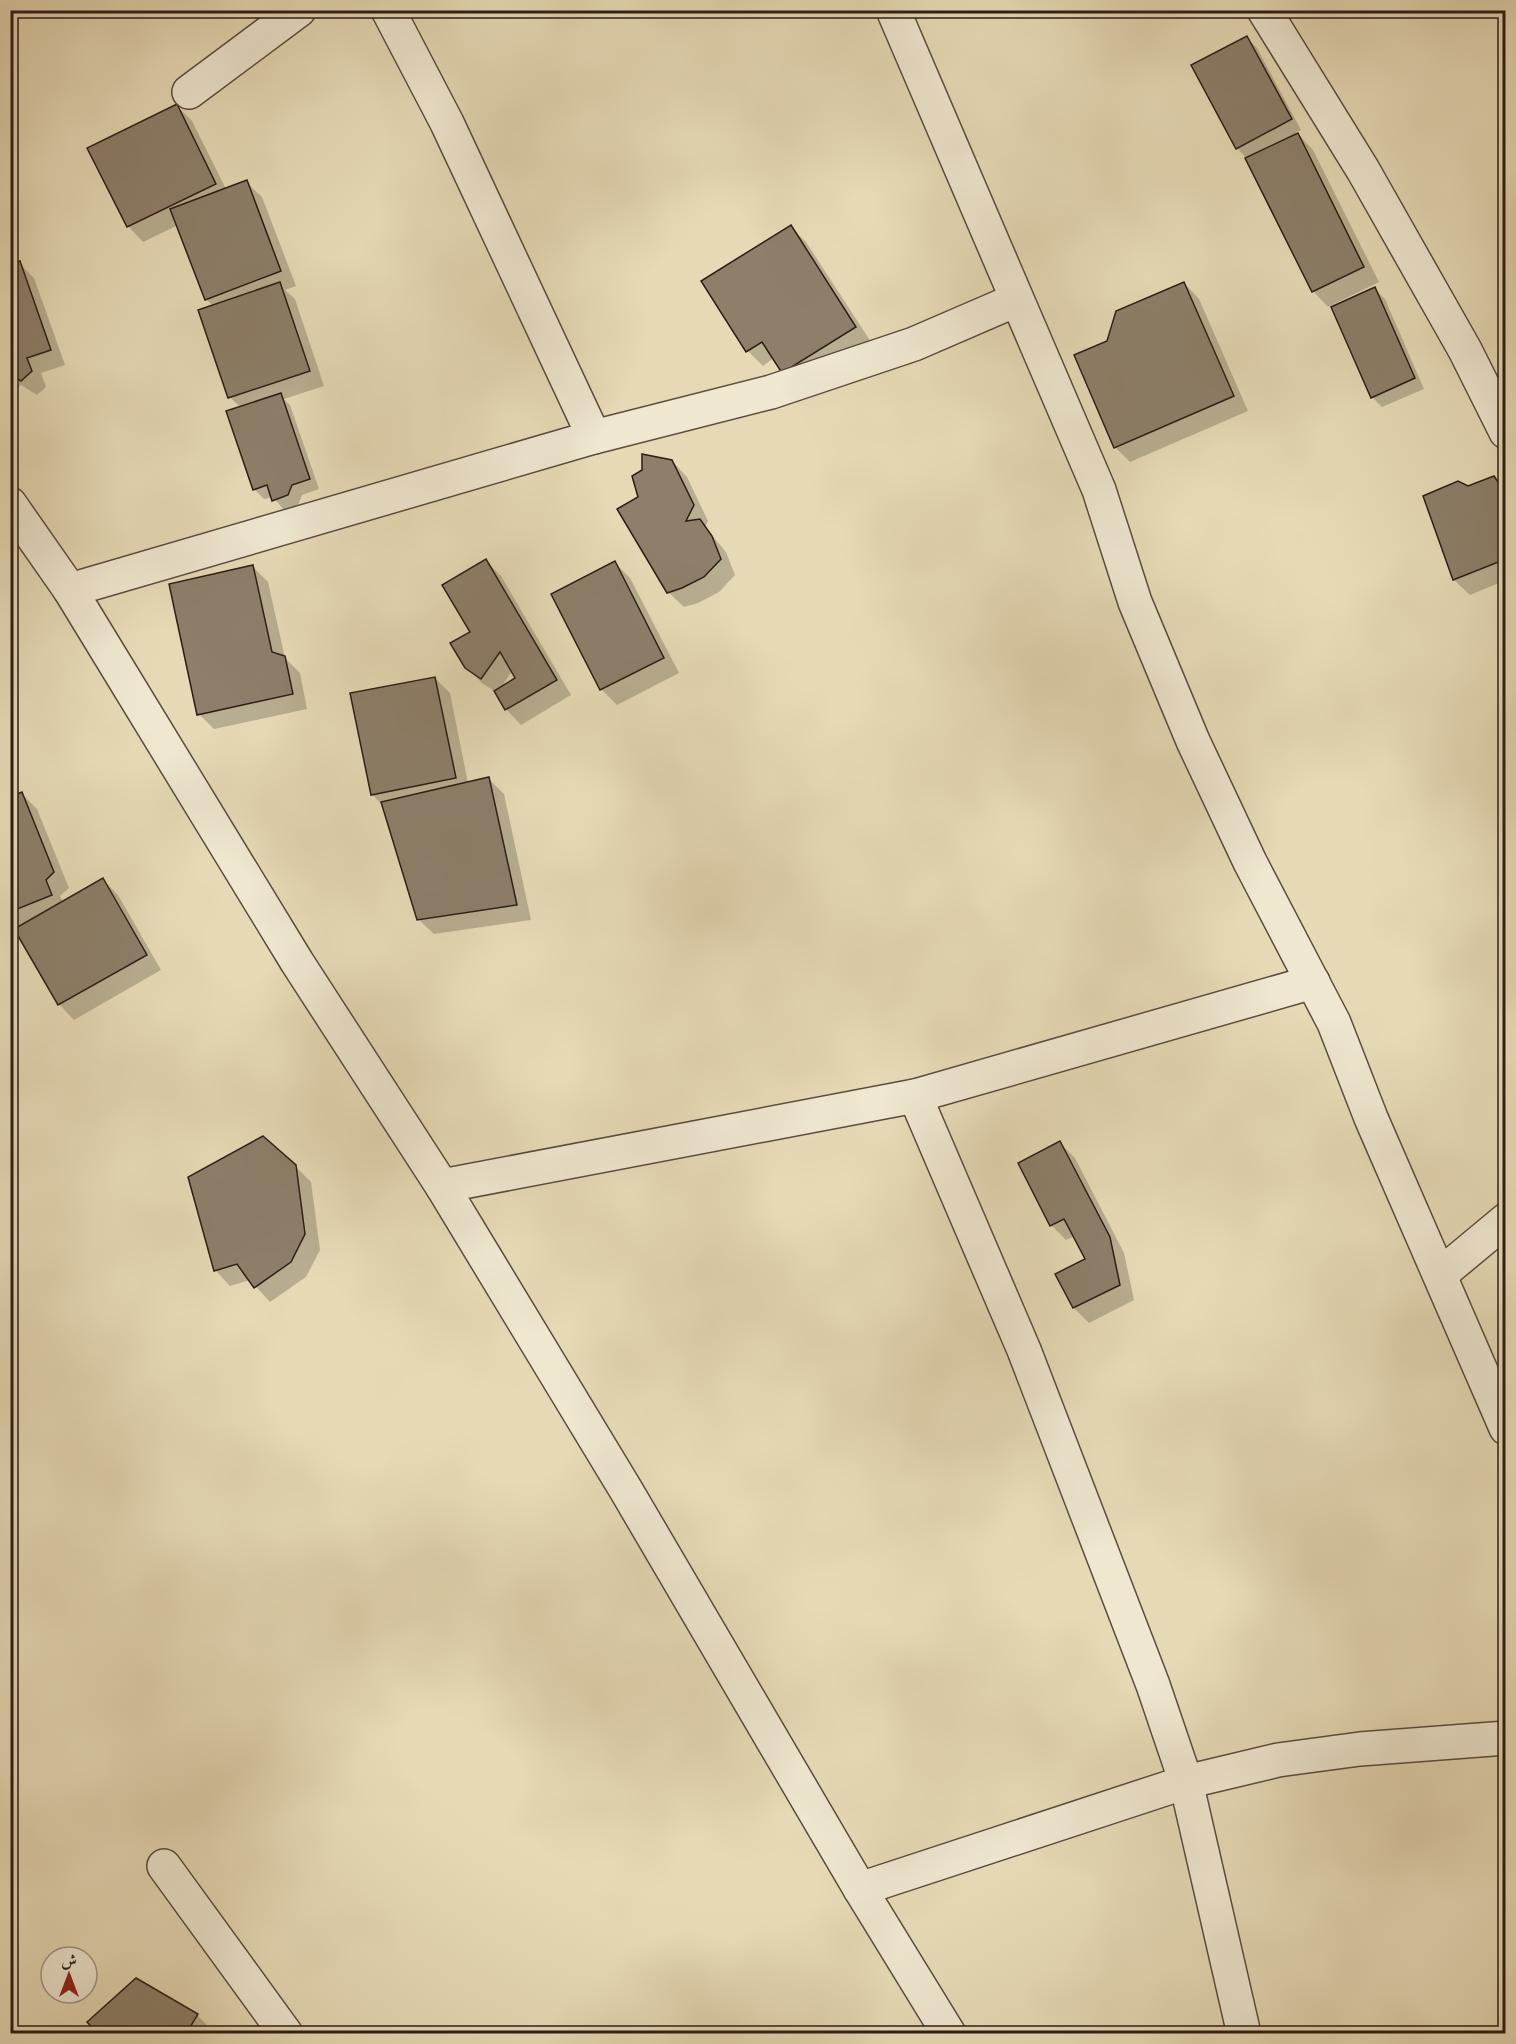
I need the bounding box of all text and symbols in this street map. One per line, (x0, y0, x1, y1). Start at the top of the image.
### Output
north arrow (39, 1945, 99, 2005)
text: ش (61, 1951, 77, 1971)

